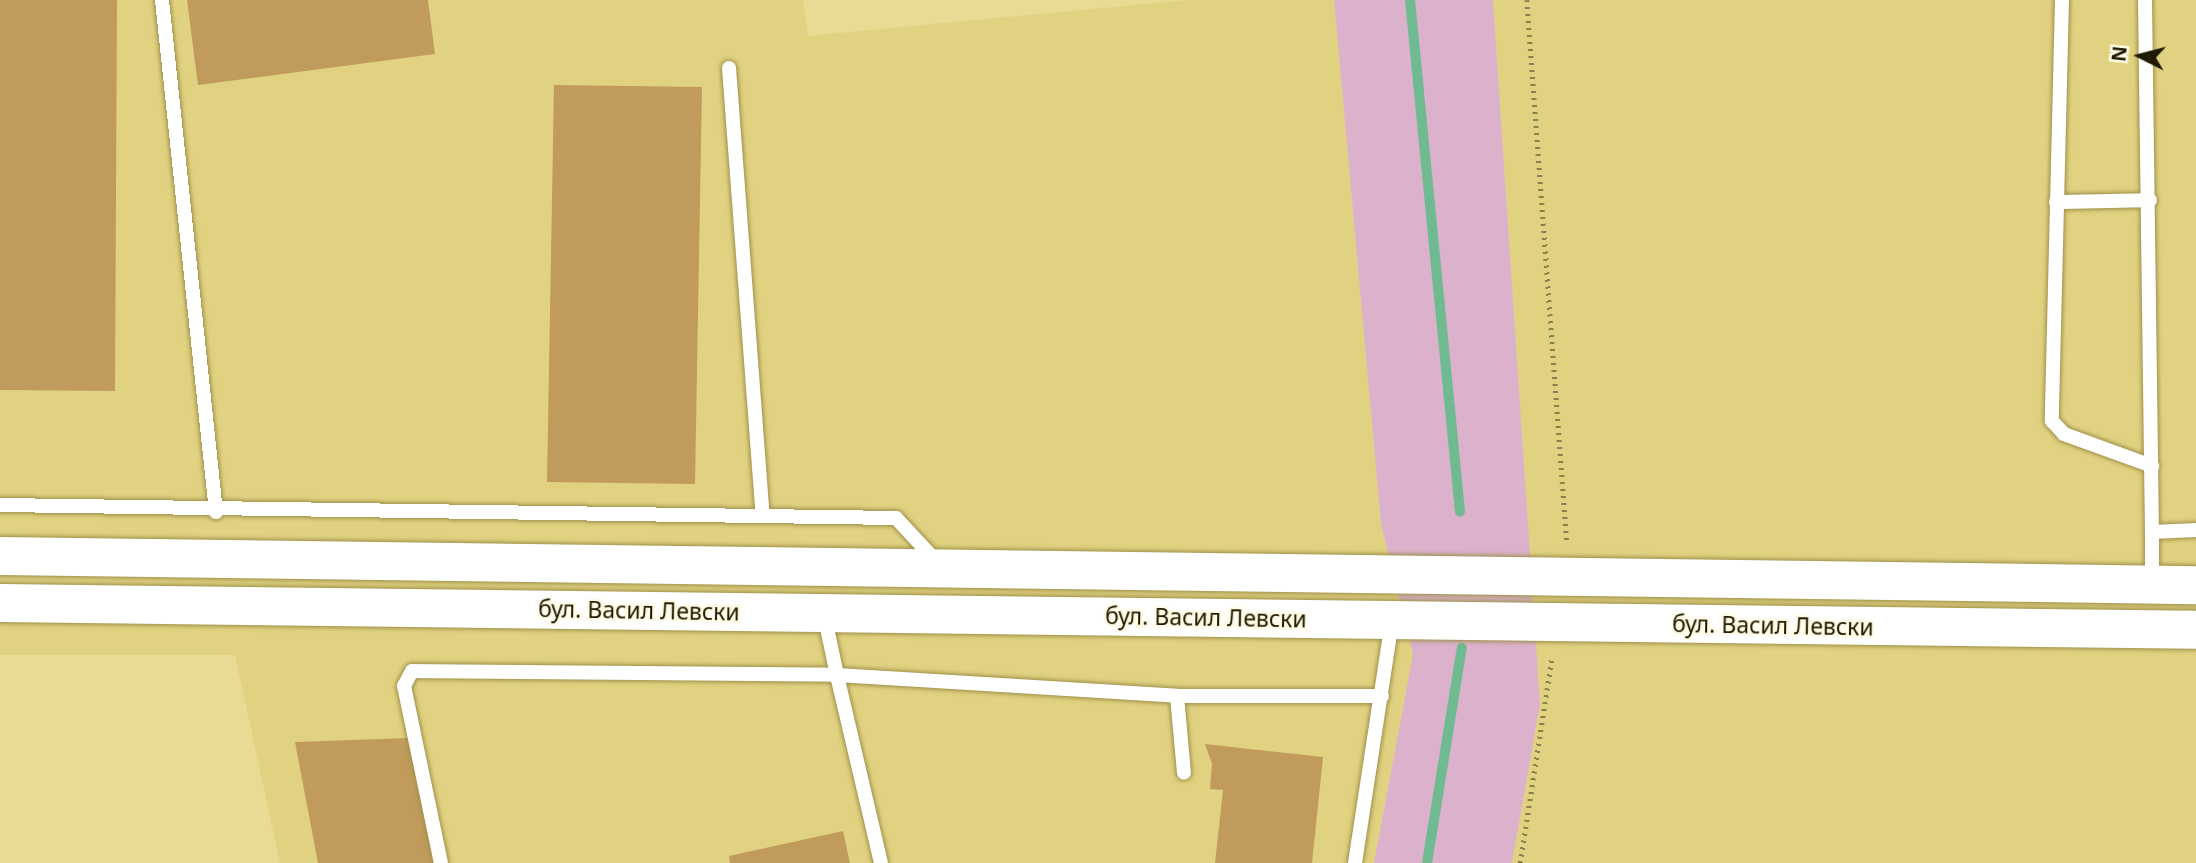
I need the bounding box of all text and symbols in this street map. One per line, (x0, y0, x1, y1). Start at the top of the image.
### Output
north arrow (2105, 21, 2175, 91)
text: N (2105, 45, 2133, 63)
street label: бул. Васил Левски (538, 594, 740, 626)
street label: бул. Васил Левски (1105, 601, 1307, 633)
street label: бул. Васил Левски (1672, 609, 1874, 641)

